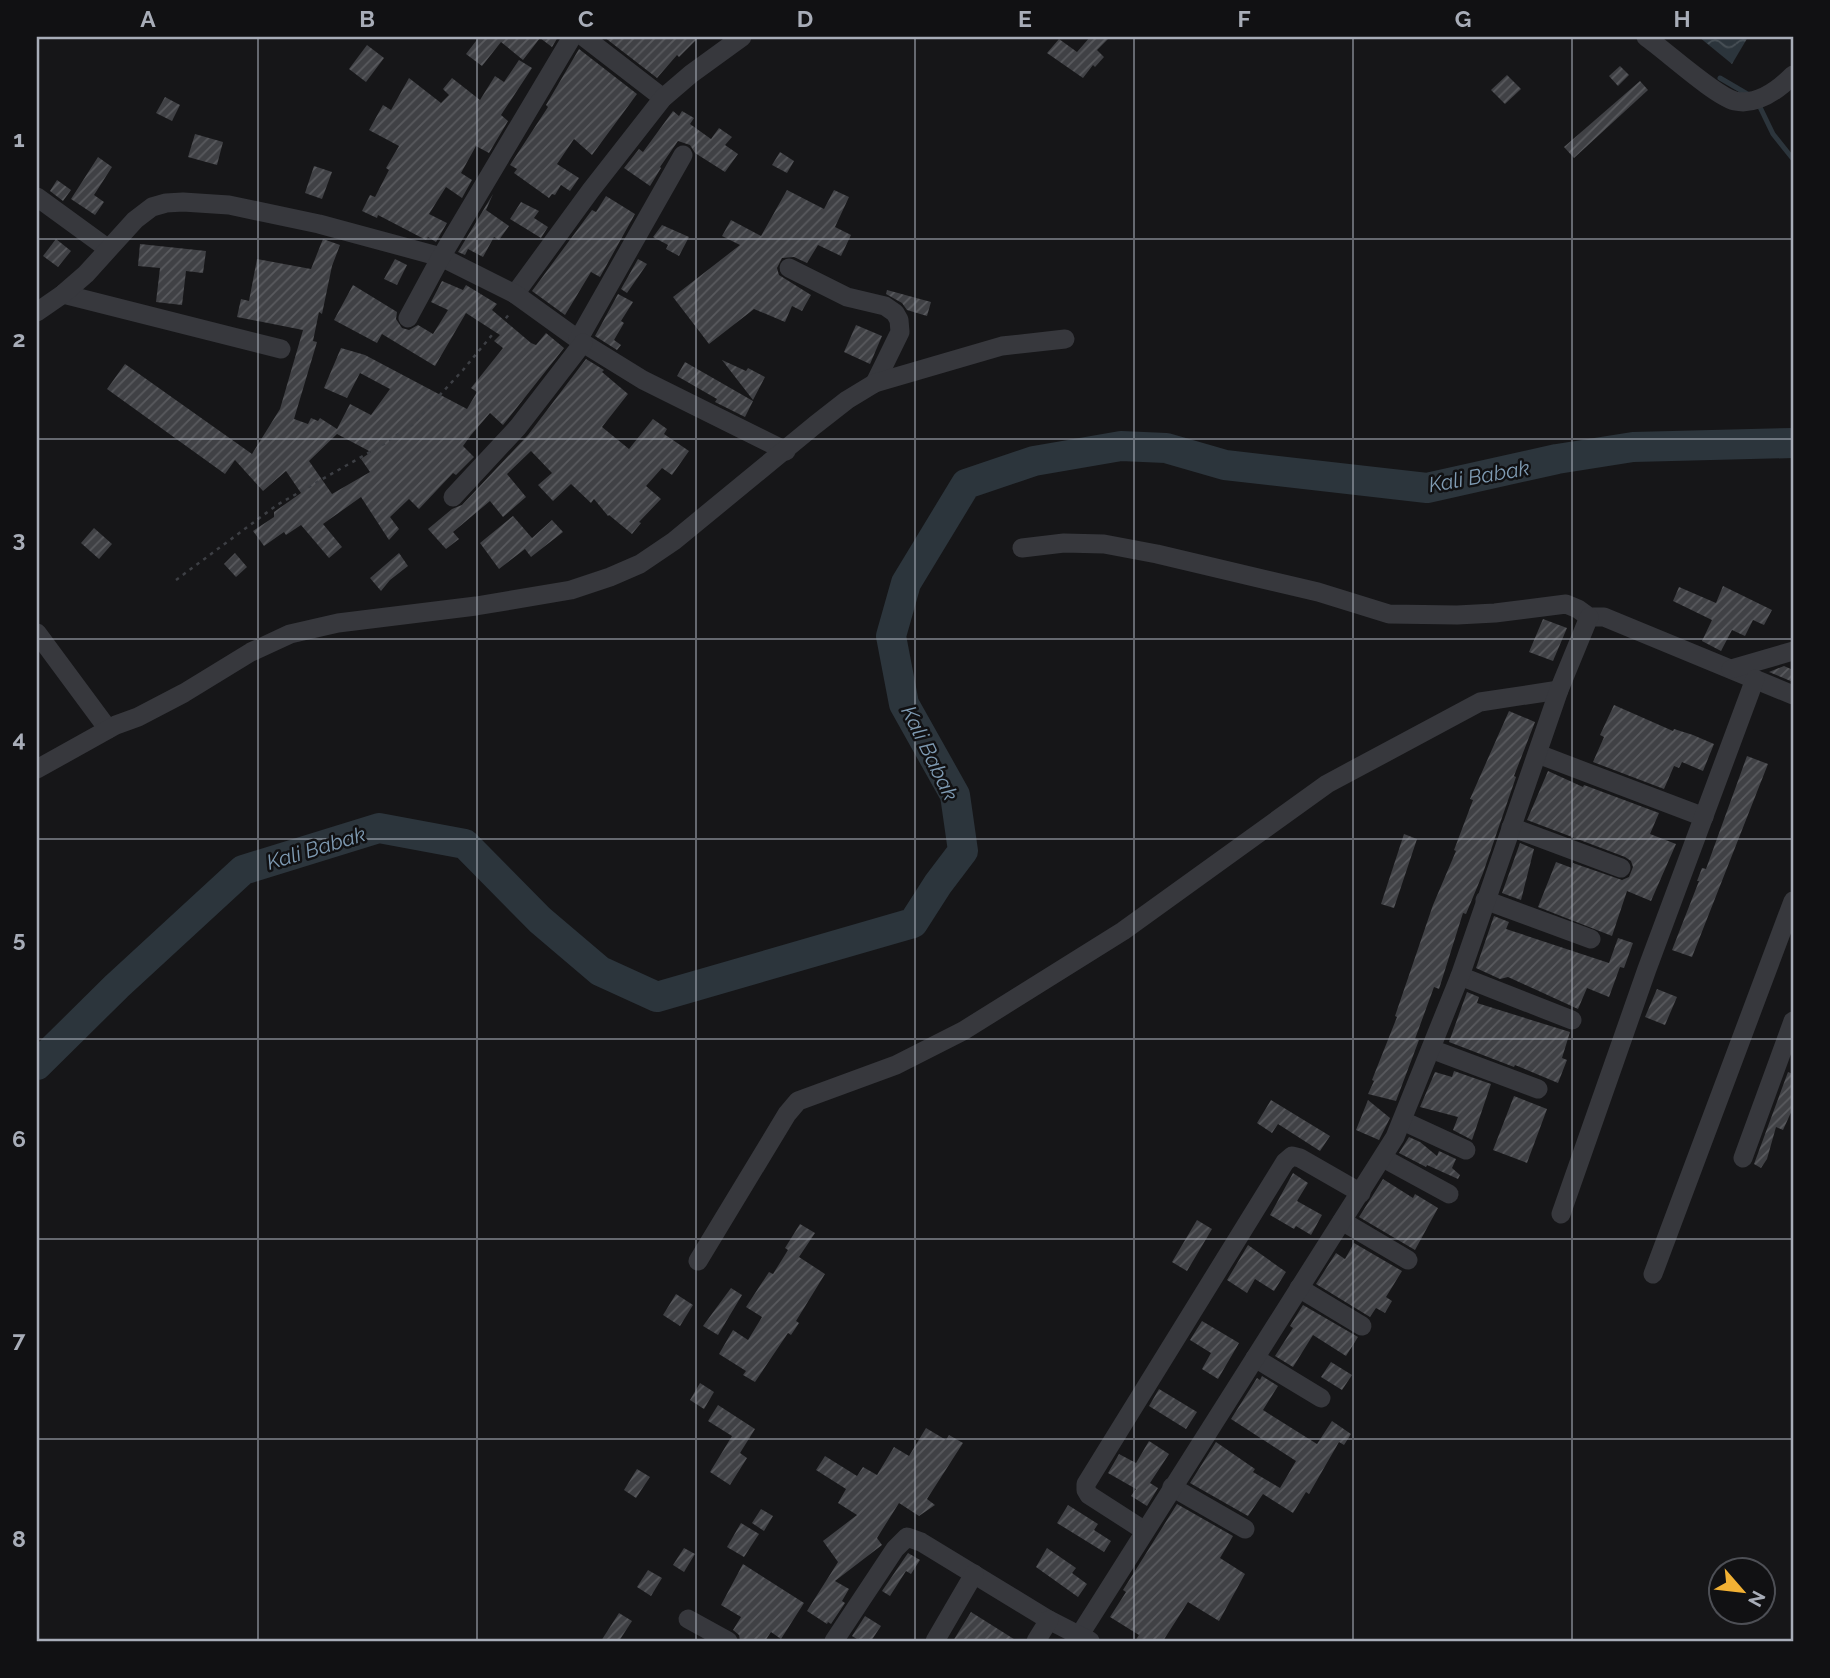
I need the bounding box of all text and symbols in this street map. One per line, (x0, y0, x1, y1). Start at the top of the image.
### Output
text: A (140, 5, 156, 32)
text: B (359, 5, 375, 32)
text: C (578, 5, 594, 32)
text: D (797, 5, 813, 32)
text: E (1018, 5, 1032, 32)
text: F (1237, 5, 1251, 32)
text: G (1455, 5, 1471, 32)
text: H (1673, 5, 1691, 32)
text: 1 (13, 125, 25, 152)
text: 2 (13, 325, 25, 352)
water label: Kali Babak (1426, 455, 1532, 497)
text: 3 (13, 525, 25, 552)
water label: Kali Babak (896, 702, 964, 804)
text: 4 (12, 725, 26, 752)
water label: Kali Babak (263, 821, 369, 875)
text: 5 (13, 925, 26, 952)
text: 6 (12, 1125, 26, 1152)
text: 7 (13, 1325, 26, 1352)
text: 8 (12, 1525, 26, 1552)
north arrow (1708, 1556, 1778, 1626)
text: N (1744, 1587, 1770, 1611)

